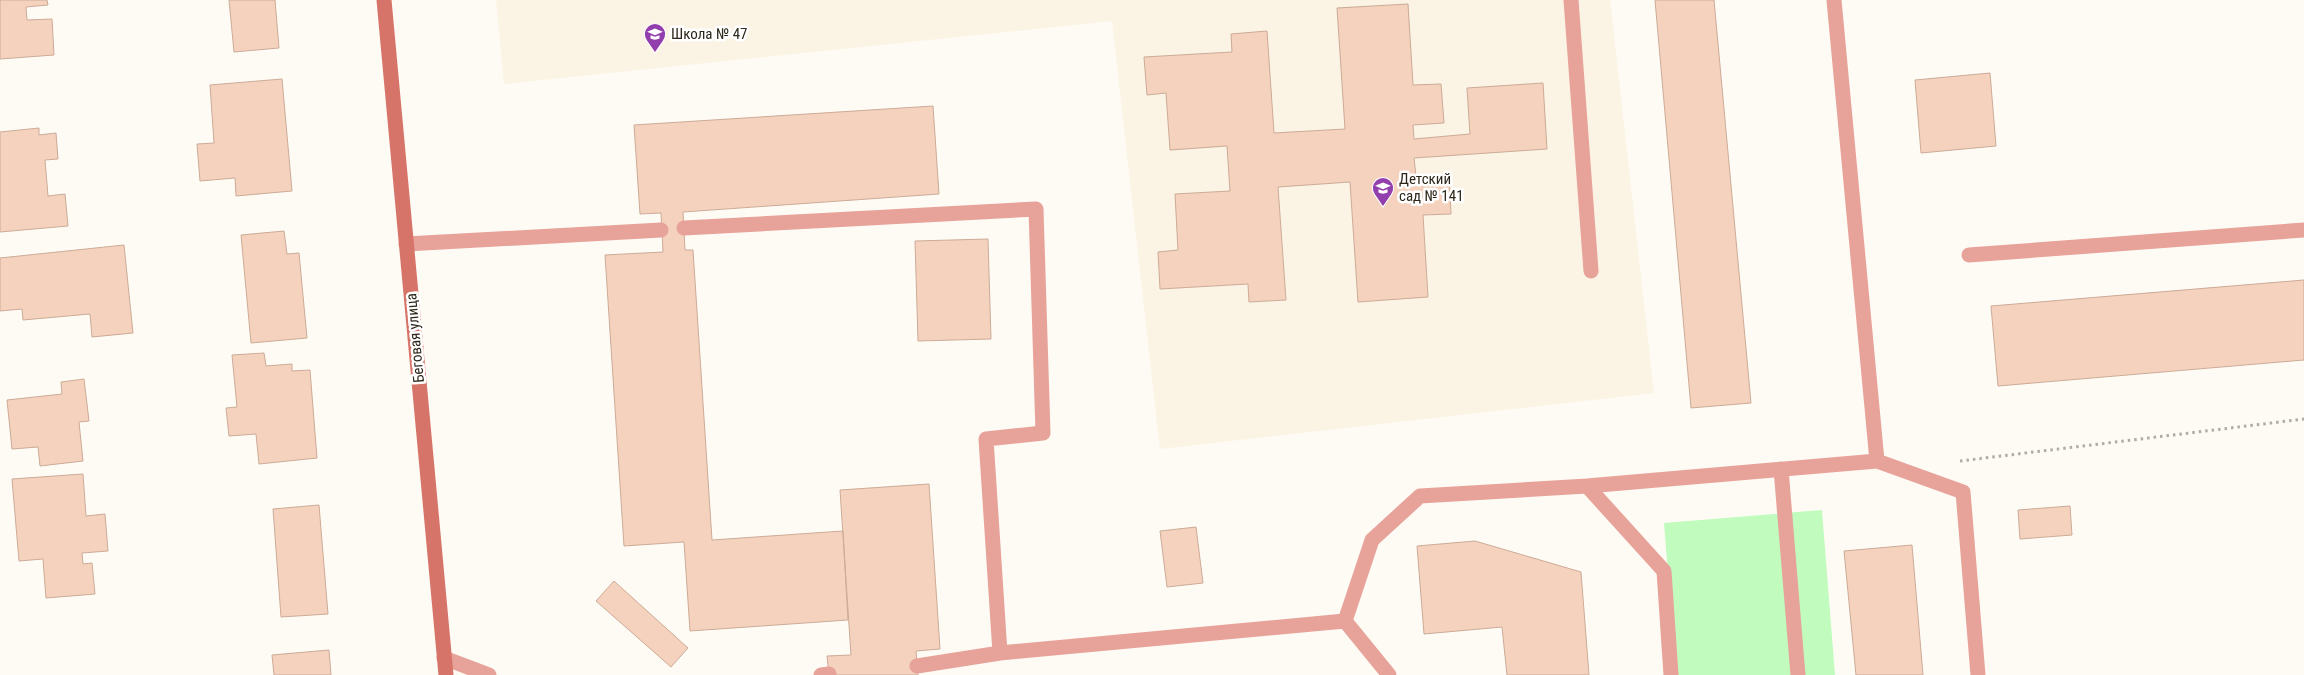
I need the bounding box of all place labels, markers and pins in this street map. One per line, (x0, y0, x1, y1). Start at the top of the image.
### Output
school or university icon: Школа № 47 (643, 22, 667, 53)
place label: Школа № 47 (671, 25, 748, 43)
place label: Детский сад № 141 (1399, 170, 1464, 205)
school or university icon: Детский сад № 141 (1371, 176, 1395, 207)

